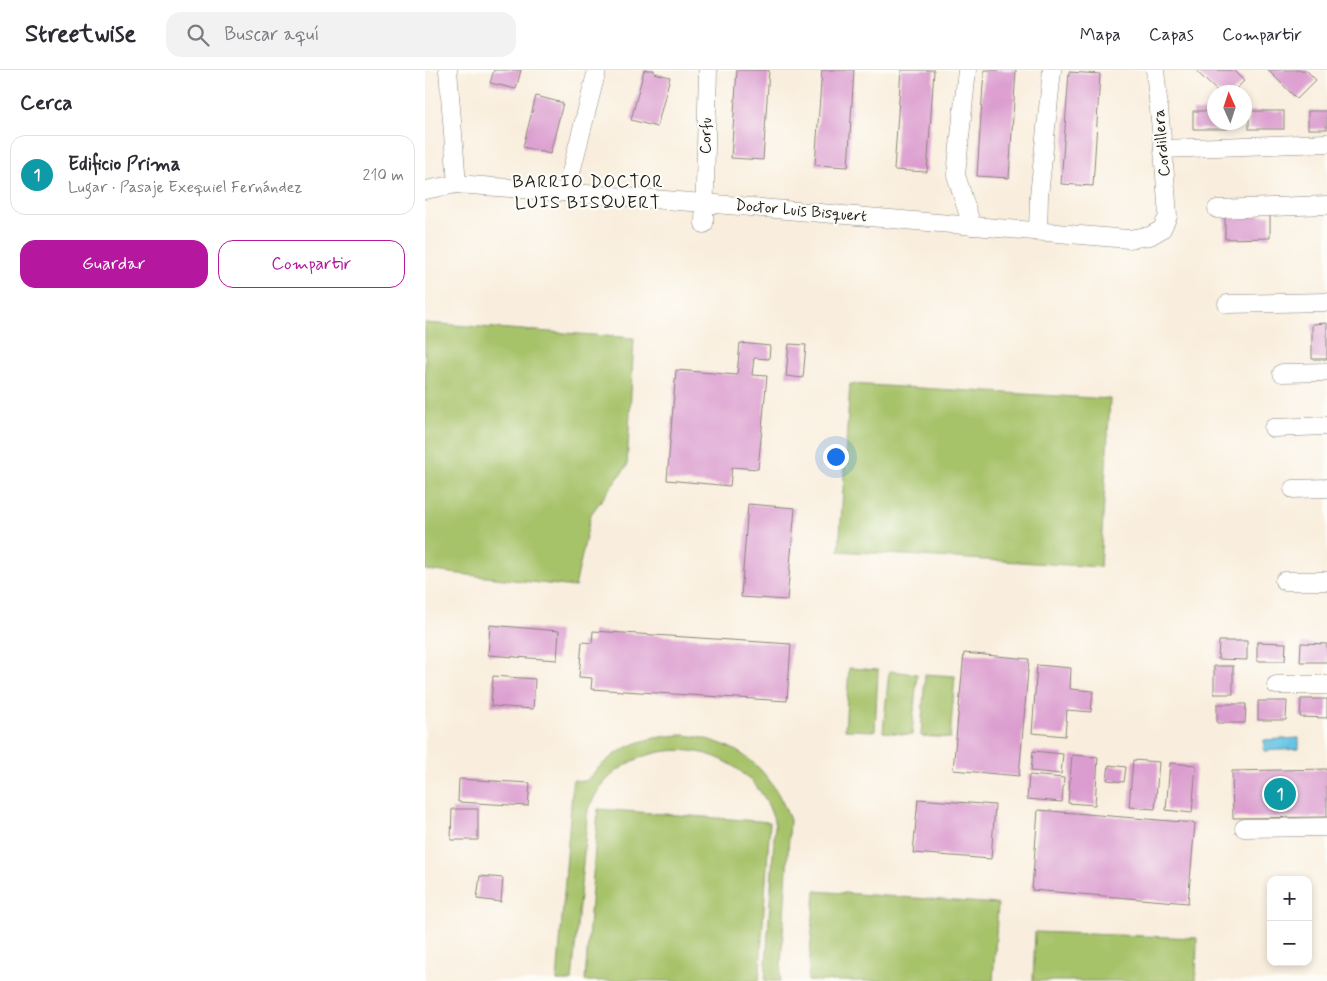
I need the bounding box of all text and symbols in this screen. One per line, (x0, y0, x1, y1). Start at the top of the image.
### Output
search box (166, 12, 516, 57)
text: Streetwise (25, 19, 136, 50)
icon: search (184, 21, 212, 49)
text: Buscar aquí (224, 22, 320, 47)
text: Mapa (1080, 23, 1121, 47)
text: Capas (1149, 23, 1194, 47)
text: Compartir (1222, 23, 1302, 47)
north arrow (1207, 85, 1252, 130)
text: Cerca (20, 89, 73, 117)
street label: Cordillera (1149, 108, 1175, 178)
street label: Corfu (695, 118, 717, 154)
text: Edificio Prima (68, 152, 180, 177)
text: 1 (33, 165, 41, 186)
text: 210 m (363, 165, 404, 186)
district label: BARRIO DOCTOR LUIS BISQUERT (512, 170, 664, 215)
text: Lugar · Pasaje Exequiel Fernández (68, 177, 302, 198)
street label: Doctor Luis Bisquert (734, 195, 868, 227)
button: Guardar (20, 240, 208, 288)
button: Compartir (218, 240, 405, 288)
your location (823, 444, 849, 470)
pin: 1 (1264, 775, 1296, 813)
map controls (1267, 876, 1312, 966)
button: + (1267, 876, 1312, 921)
button: − (1267, 921, 1312, 966)

